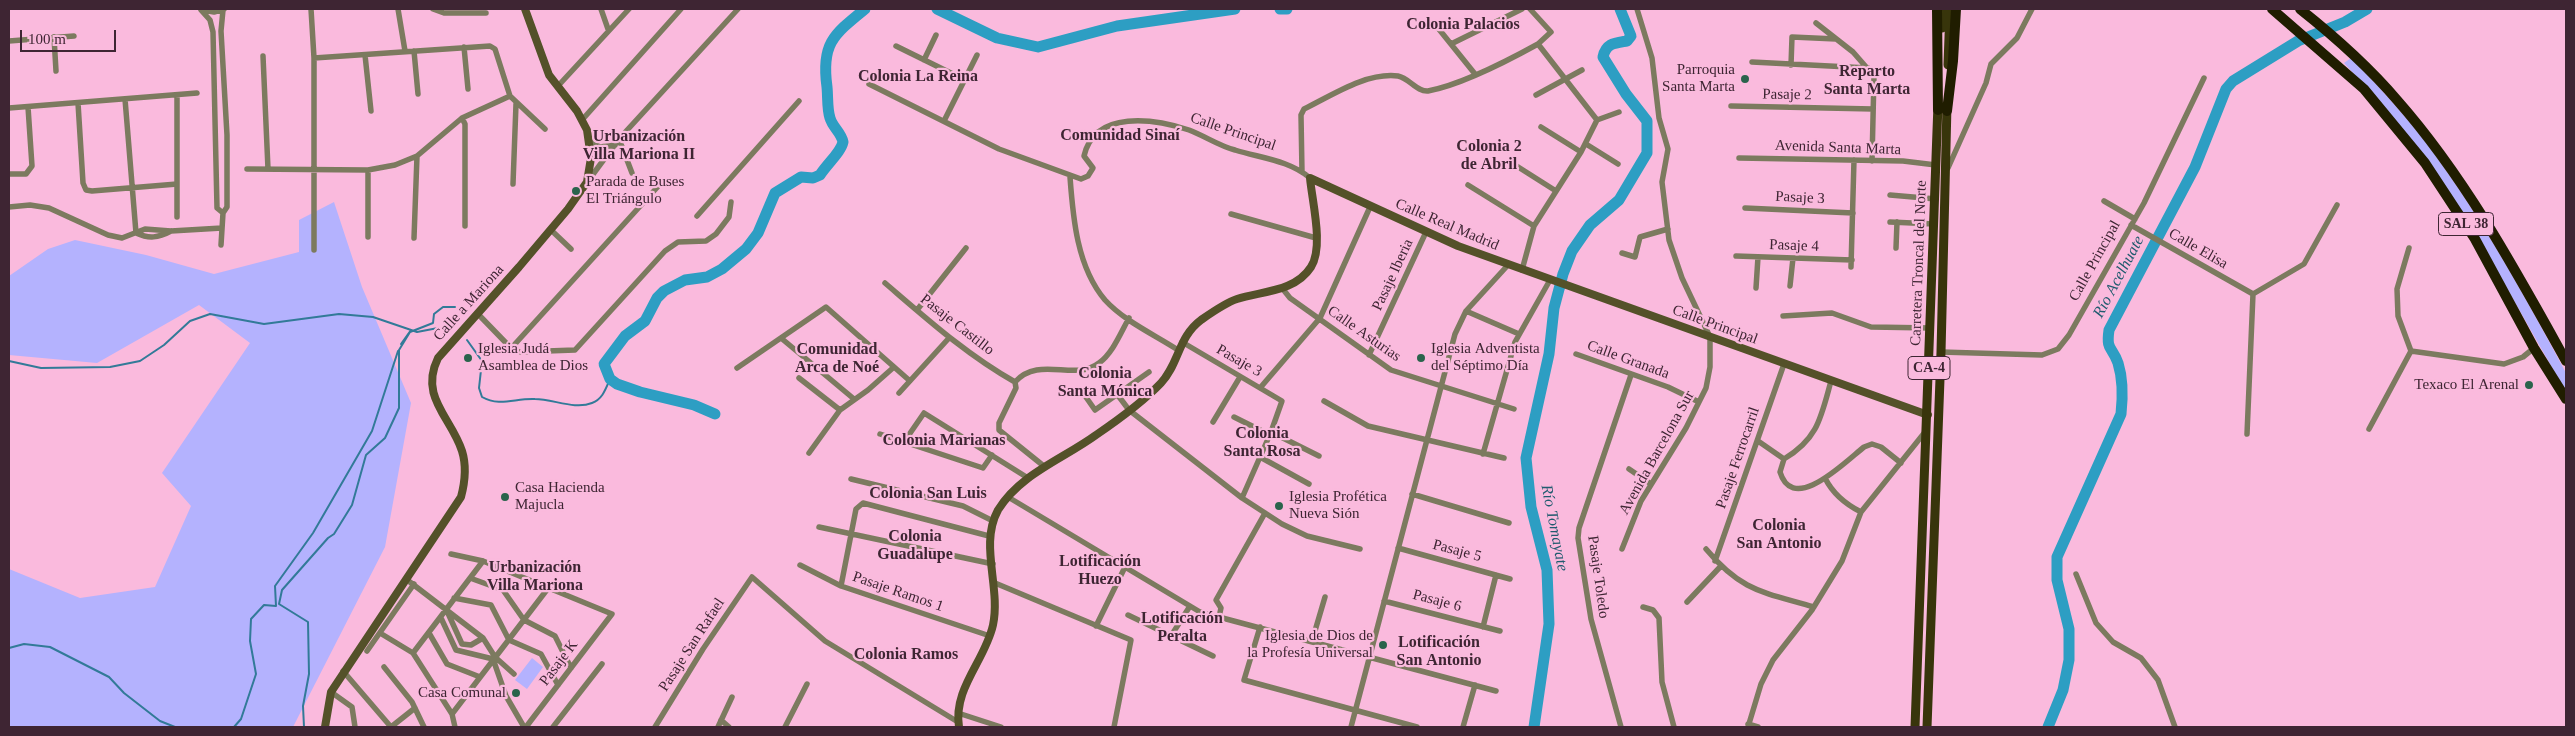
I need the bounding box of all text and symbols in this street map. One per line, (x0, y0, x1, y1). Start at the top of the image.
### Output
district label: Colonia Palacios (1406, 15, 1520, 35)
scale bar (22, 20, 119, 52)
text: 100 m (28, 31, 66, 47)
place label: Parroquia Santa Marta (1662, 61, 1735, 96)
district label: Reparto Santa Marta (1824, 62, 1910, 100)
district label: Colonia La Reina (858, 67, 978, 87)
marker: Parroquia Santa Marta (1739, 73, 1751, 85)
street label: Pasaje 2 (1762, 86, 1812, 104)
street label: Calle Principal (1188, 109, 1278, 155)
district label: Comunidad Sinaí (1060, 126, 1180, 146)
district label: Urbanización Villa Mariona II (583, 127, 695, 165)
district label: Colonia 2 de Abril (1456, 137, 1522, 175)
street label: Avenida Santa Marta (1775, 137, 1901, 159)
place label: Parada de Buses El Triángulo (586, 173, 684, 208)
street label: Carretera Troncal del Norte (1907, 180, 1931, 346)
marker: Parada de Buses El Triángulo (570, 185, 582, 197)
street label: Pasaje 3 (1775, 188, 1825, 208)
street label: Calle Real Madrid (1392, 195, 1502, 255)
road number: SAL 38 (2438, 212, 2494, 235)
street label: Calle Principal (2065, 217, 2125, 305)
street label: Calle Elisa (2165, 225, 2231, 273)
water label: Río Acelhuate (2089, 233, 2149, 321)
street label: Pasaje Iberia (1369, 236, 1417, 314)
street label: Pasaje 4 (1769, 236, 1819, 256)
street label: Calle a Mariona (430, 261, 508, 345)
street label: Pasaje Castillo (916, 291, 998, 359)
street label: Calle Principal (1670, 301, 1760, 349)
street label: Calle Asturias (1324, 302, 1404, 366)
street label: Calle Granada (1584, 337, 1672, 383)
place label: Iglesia Judá Asamblea de Dios (478, 340, 588, 375)
district label: Comunidad Arca de Noé (795, 340, 879, 378)
place label: Iglesia Adventista del Séptimo Día (1431, 340, 1540, 375)
street label: Pasaje 3 (1213, 341, 1265, 381)
marker: Iglesia Judá Asamblea de Dios (462, 352, 474, 364)
marker: Iglesia Adventista del Séptimo Día (1415, 352, 1427, 364)
road number: CA-4 (1908, 356, 1950, 379)
district label: Colonia Santa Mónica (1058, 364, 1152, 402)
place label: Texaco El Arenal (2414, 376, 2519, 394)
marker: Texaco El Arenal (2523, 379, 2535, 391)
street label: Avenida Barcelona Sur (1615, 388, 1699, 518)
street label: Pasaje Ferrocarril (1712, 405, 1764, 511)
district label: Colonia Santa Rosa (1224, 424, 1300, 462)
district label: Colonia Marianas (882, 431, 1006, 451)
place label: Casa Hacienda Majucla (515, 479, 605, 514)
water label: Río Tomayate (1536, 483, 1572, 573)
district label: Colonia San Luis (869, 484, 987, 504)
place label: Iglesia Profética Nueva Sión (1289, 488, 1387, 523)
marker: Casa Hacienda Majucla (499, 491, 511, 503)
marker: Iglesia Profética Nueva Sión (1273, 500, 1285, 512)
district label: Colonia San Antonio (1737, 516, 1821, 554)
district label: Colonia Guadalupe (877, 527, 953, 565)
street label: Pasaje Toledo (1583, 534, 1613, 620)
street label: Pasaje 5 (1431, 536, 1483, 566)
district label: Lotificación Huezo (1059, 552, 1141, 590)
district label: Urbanización Villa Mariona (487, 558, 583, 596)
street label: Pasaje Ramos 1 (850, 568, 946, 616)
street label: Pasaje 6 (1411, 586, 1463, 616)
street label: Pasaje San Rafael (655, 595, 729, 695)
district label: Lotificación Peralta (1141, 609, 1223, 647)
place label: Iglesia de Dios de la Profesía Universal (1247, 627, 1373, 662)
district label: Lotificación San Antonio (1397, 633, 1481, 671)
street label: Pasaje K (536, 636, 582, 690)
marker: Iglesia de Dios de la Profesía Universal (1377, 639, 1389, 651)
district label: Colonia Ramos (854, 645, 958, 665)
place label: Casa Comunal (418, 684, 506, 702)
marker: Casa Comunal (510, 687, 522, 699)

